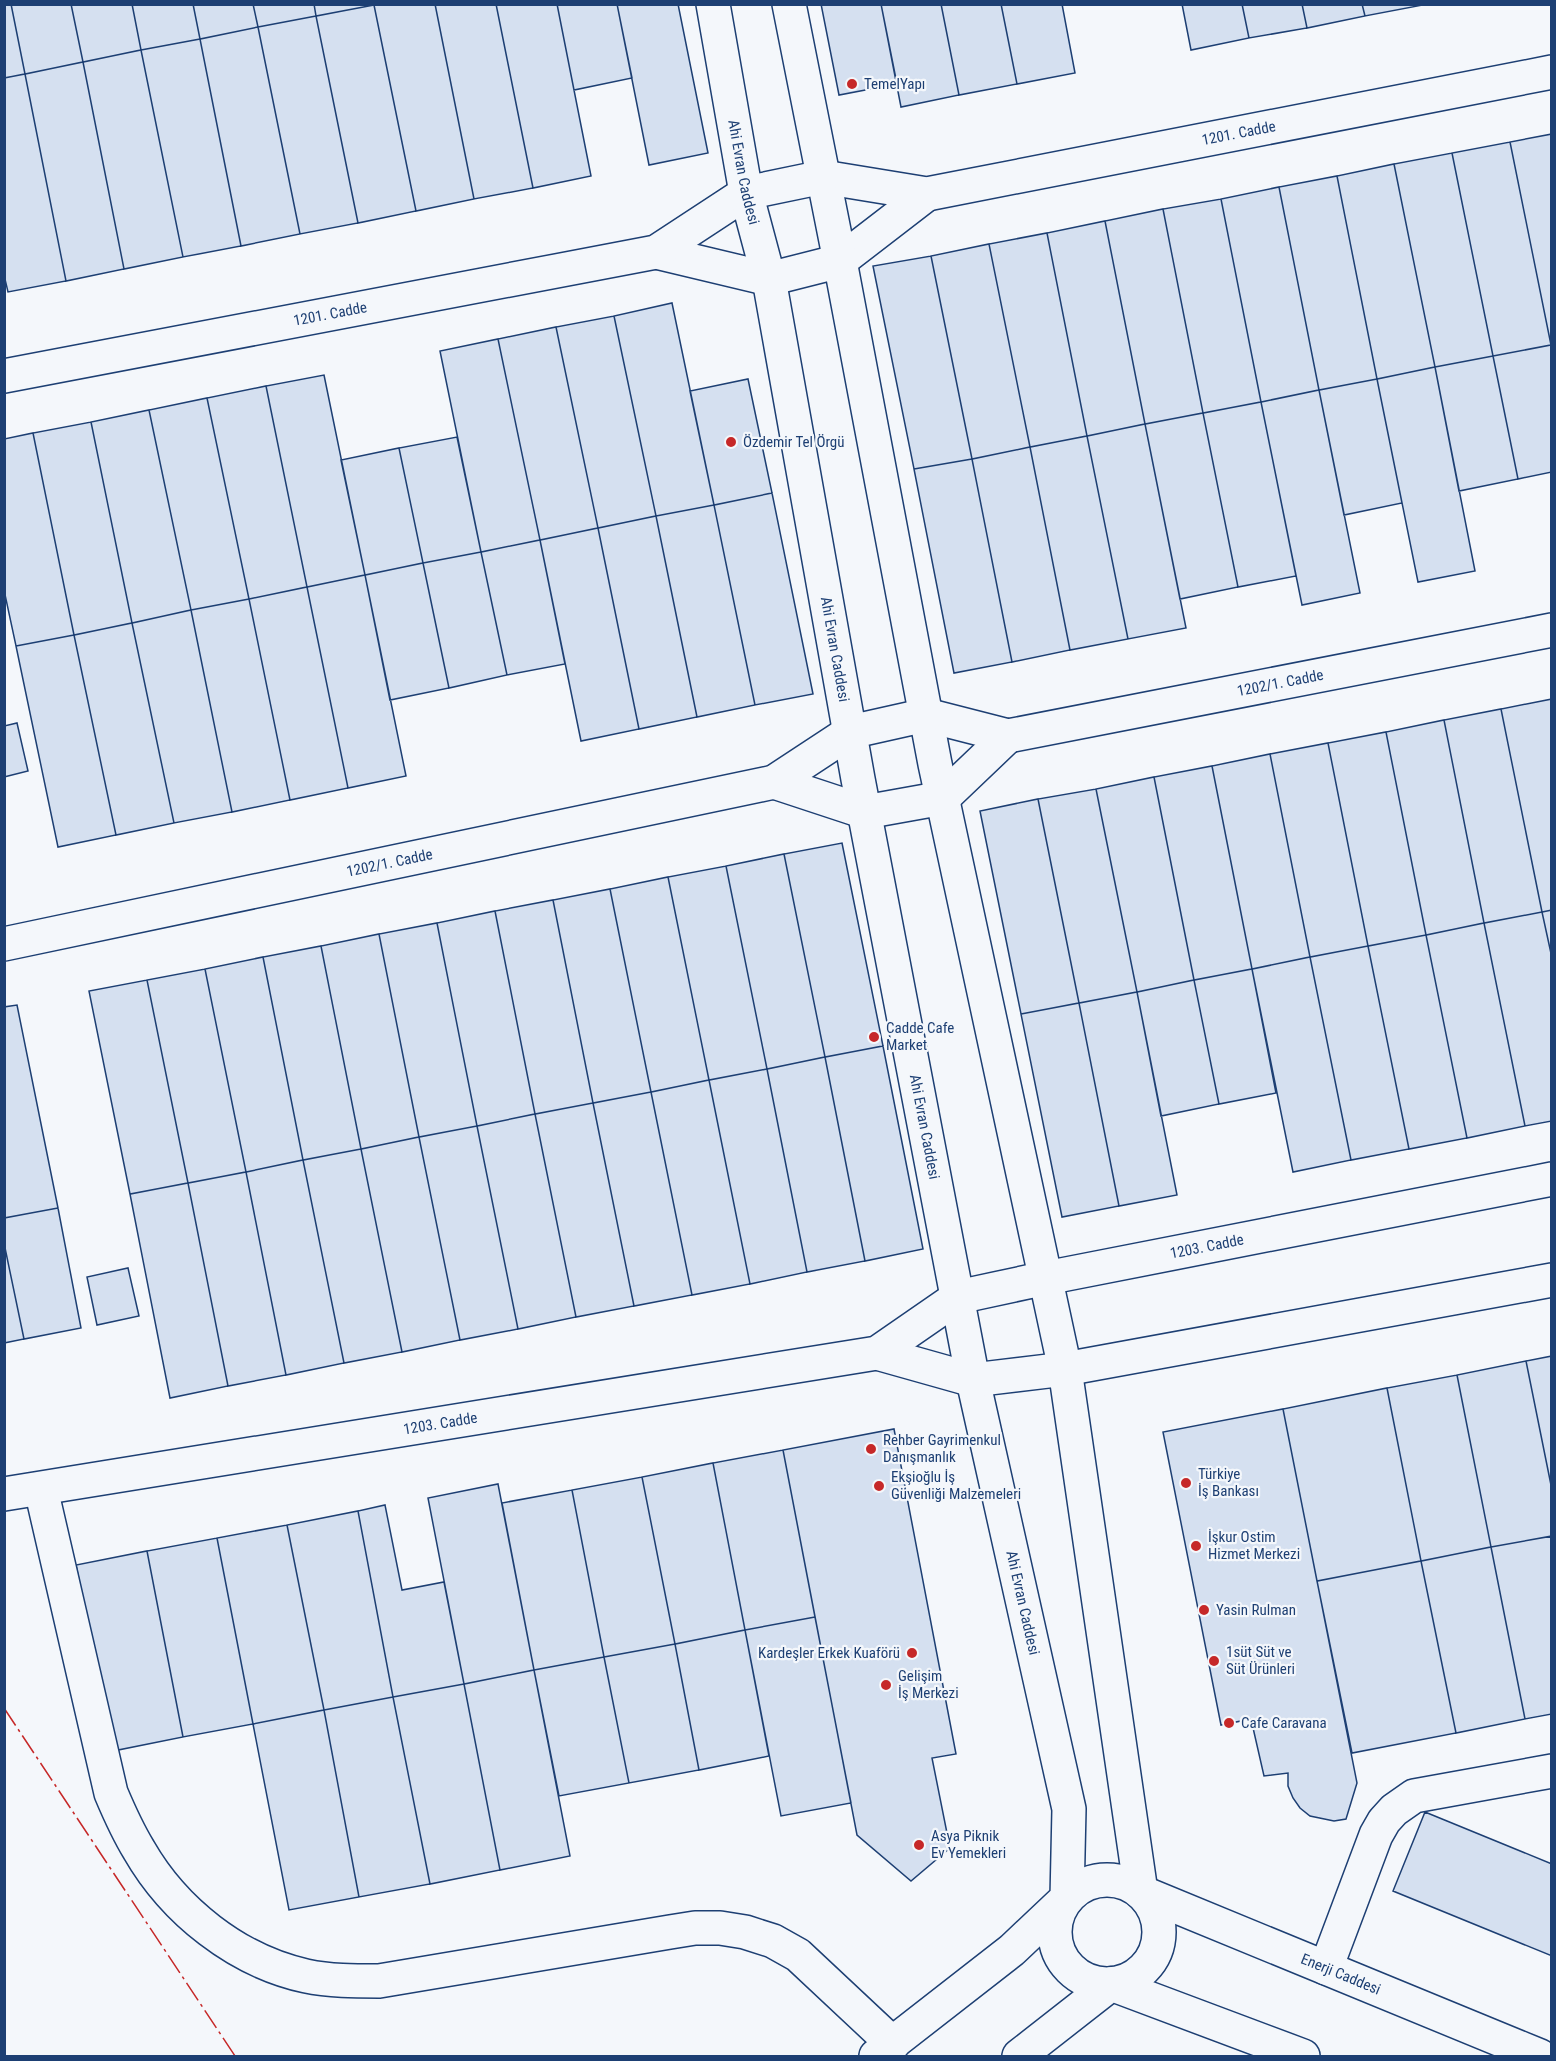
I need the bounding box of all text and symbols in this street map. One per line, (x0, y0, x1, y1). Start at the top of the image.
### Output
place label: TemelYapı (864, 75, 925, 93)
marker: TemelYapı (845, 77, 859, 91)
street label: 1201. Cadde (1200, 117, 1277, 149)
street label: Ahi Evran Caddesi (724, 118, 763, 227)
street label: 1201. Cadde (292, 298, 369, 330)
place label: Özdemir Tel Örgü (743, 433, 845, 451)
marker: Özdemir Tel Örgü (724, 435, 738, 449)
street label: Ahi Evran Caddesi (817, 595, 853, 703)
street label: 1202/1. Cadde (1235, 666, 1325, 700)
street label: 1202/1. Cadde (345, 845, 434, 881)
place label: Cadde Cafe Market (886, 1019, 954, 1054)
marker: Cadde Cafe Market (867, 1030, 881, 1044)
street label: Ahi Evran Caddesi (906, 1073, 943, 1181)
street label: 1203. Cadde (1169, 1231, 1245, 1263)
street label: 1203. Cadde (402, 1409, 479, 1438)
place label: Rehber Gayrimenkul Danışmanlık (883, 1431, 1001, 1466)
marker: Rehber Gayrimenkul Danışmanlık (864, 1442, 878, 1456)
place label: Türkiye İş Bankası (1198, 1465, 1259, 1500)
place label: Ekşioğlu İş Güvenliği Malzemeleri (891, 1468, 1021, 1503)
marker: Türkiye İş Bankası (1179, 1476, 1193, 1490)
marker: Ekşioğlu İş Güvenliği Malzemeleri (872, 1479, 886, 1493)
place label: İşkur Ostim Hizmet Merkezi (1208, 1528, 1300, 1563)
marker: İşkur Ostim Hizmet Merkezi (1189, 1539, 1203, 1553)
street label: Ahi Evran Caddesi (1002, 1549, 1043, 1657)
place label: Yasin Rulman (1216, 1601, 1296, 1619)
marker: Yasin Rulman (1197, 1603, 1211, 1617)
place label: 1süt Süt ve Süt Ürünleri (1226, 1643, 1295, 1678)
place label: Kardeşler Erkek Kuaförü (758, 1644, 900, 1662)
marker: Kardeşler Erkek Kuaförü (905, 1646, 919, 1660)
marker: 1süt Süt ve Süt Ürünleri (1207, 1654, 1221, 1668)
place label: Gelişim İş Merkezi (898, 1667, 959, 1702)
marker: Gelişim İş Merkezi (879, 1678, 893, 1692)
place label: Cafe Caravana (1241, 1714, 1327, 1732)
marker: Cafe Caravana (1222, 1716, 1236, 1730)
place label: Asya Piknik Ev Yemekleri (931, 1827, 1006, 1862)
marker: Asya Piknik Ev Yemekleri (912, 1838, 926, 1852)
street label: Enerji Caddesi (1298, 1950, 1383, 1999)

